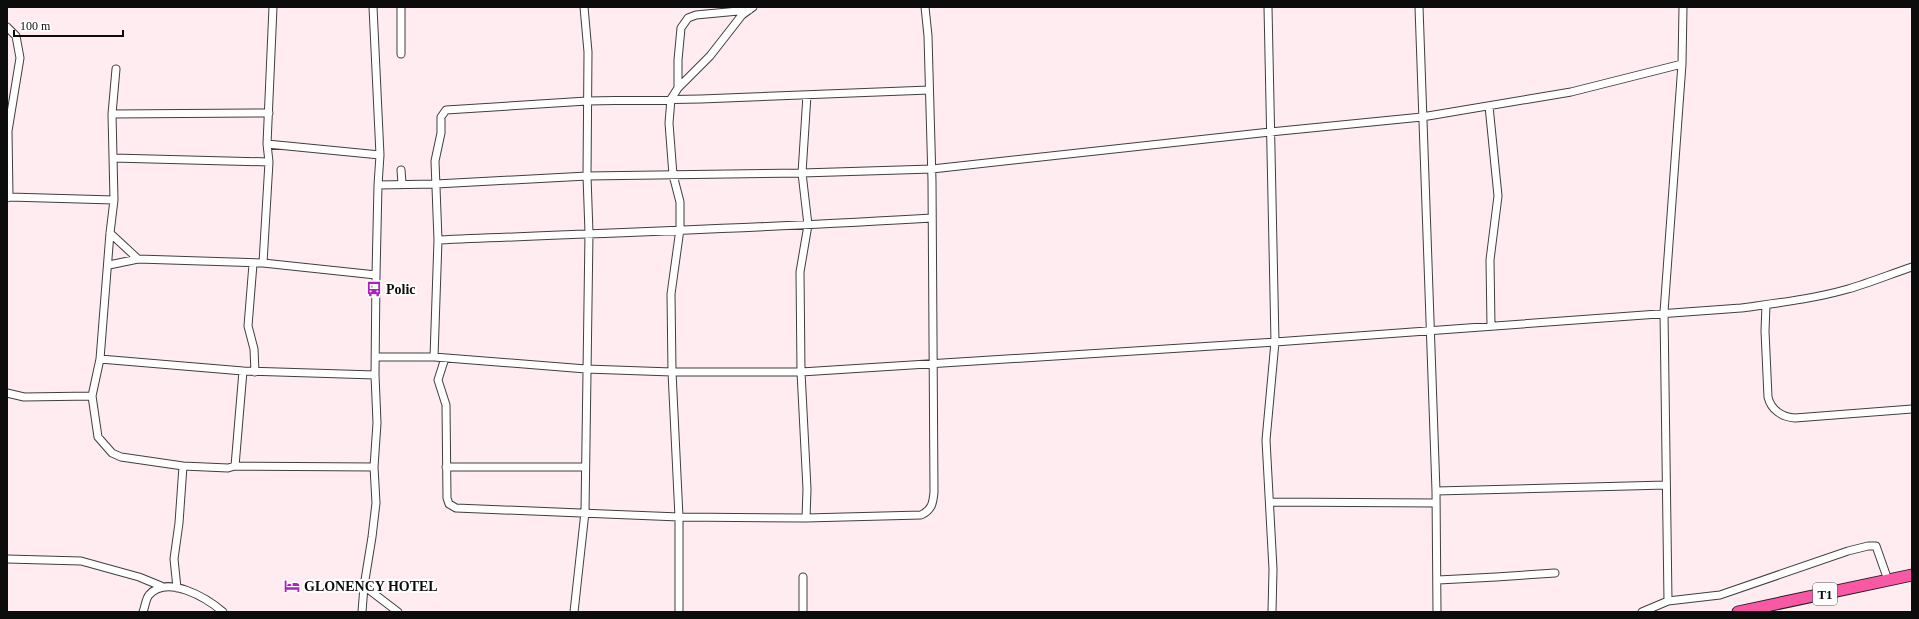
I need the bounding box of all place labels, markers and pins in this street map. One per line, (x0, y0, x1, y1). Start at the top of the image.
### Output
bus stop icon: Polic (365, 280, 383, 298)
place label: Polic (386, 282, 416, 297)
hotel icon: GLONENCY HOTEL (283, 577, 301, 595)
place label: GLONENCY HOTEL (304, 579, 438, 594)

